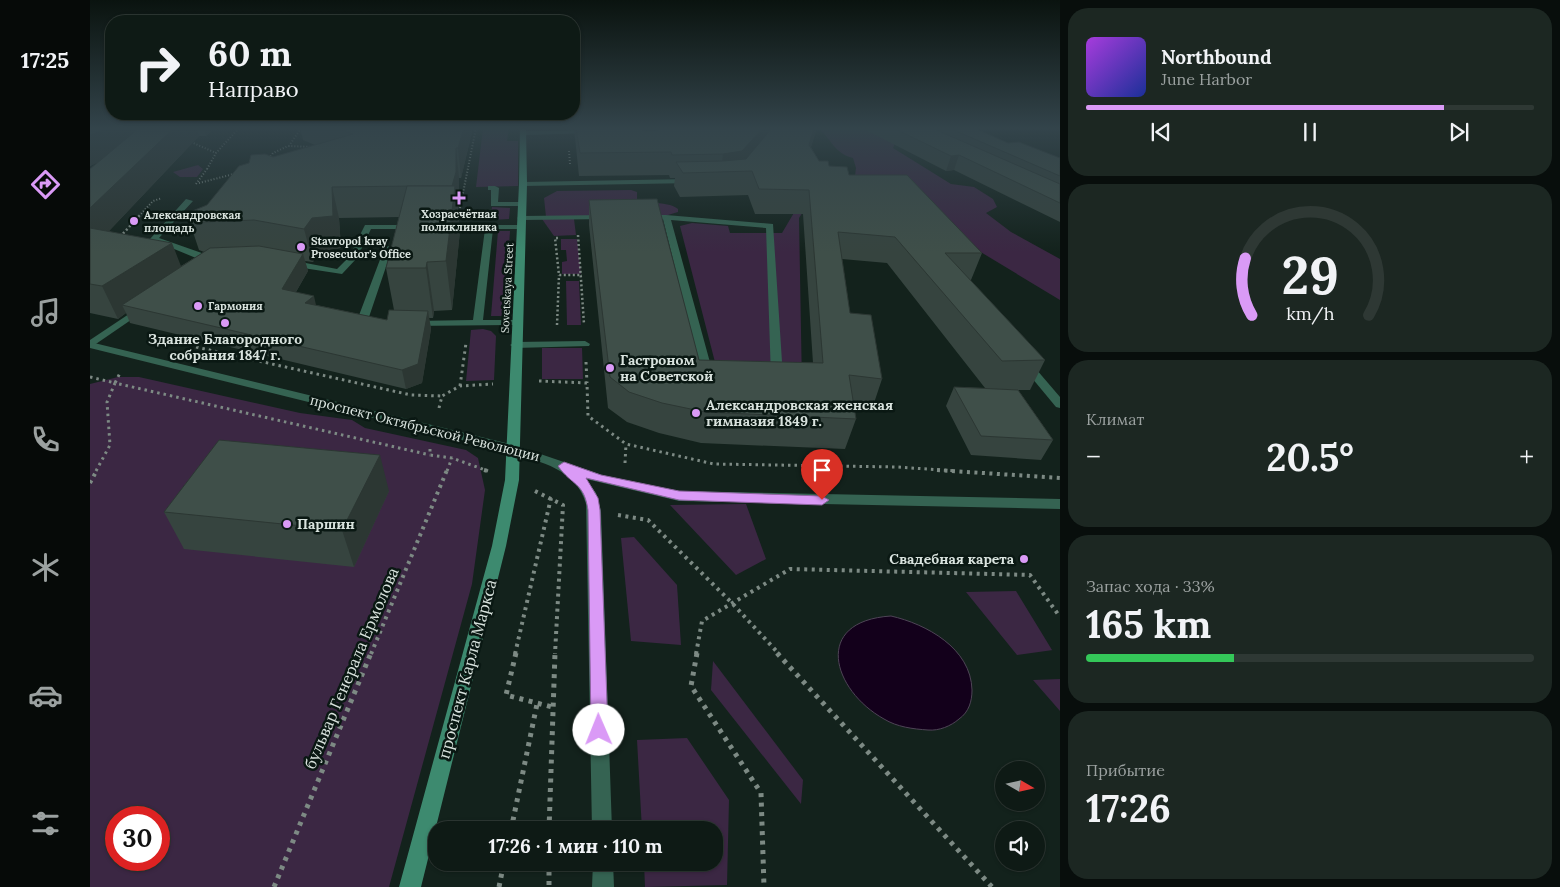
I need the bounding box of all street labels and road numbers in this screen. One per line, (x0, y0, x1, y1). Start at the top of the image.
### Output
street label: Sovetskaya Street (498, 242, 516, 333)
street label: проспект Октябрьской Революции (308, 391, 542, 465)
street label: бульвар Генерала Ермолова (299, 564, 403, 772)
street label: проспект Карла Маркса (433, 577, 501, 761)

